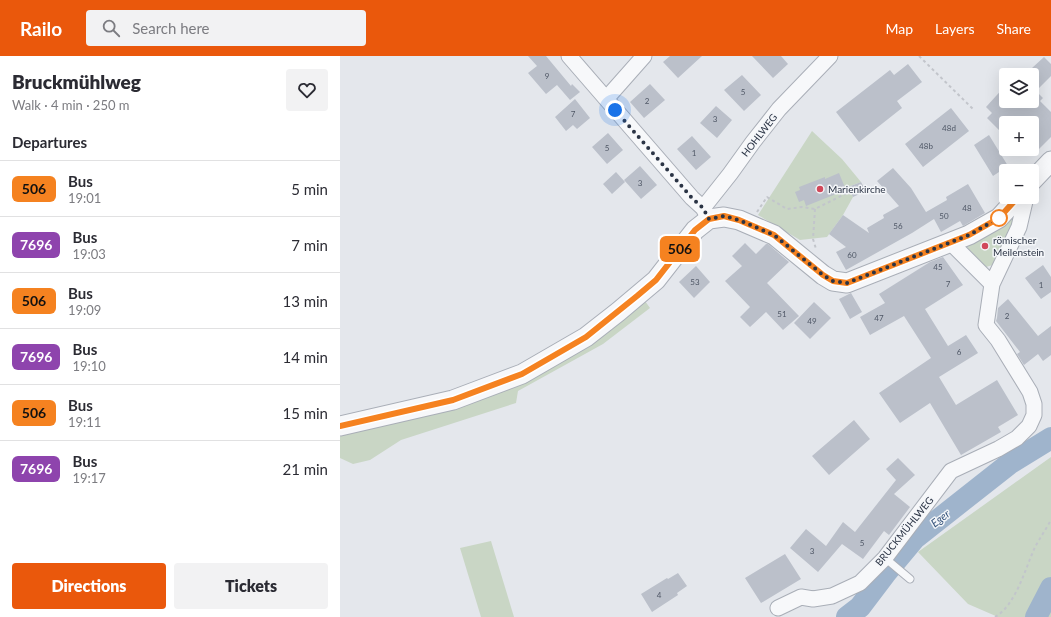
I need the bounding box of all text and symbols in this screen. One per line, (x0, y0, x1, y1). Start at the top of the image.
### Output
search box (86, 10, 366, 46)
text: Railo (20, 17, 62, 40)
icon: search (100, 17, 122, 39)
text: Search here (132, 19, 210, 37)
text: Map (885, 20, 913, 37)
text: Layers (935, 20, 975, 37)
text: Share (997, 20, 1031, 37)
map controls (999, 68, 1039, 204)
button: layers (999, 68, 1039, 108)
button: heart (286, 69, 328, 111)
text: Bruckmühlweg (12, 70, 141, 93)
house number: 9 (545, 71, 550, 81)
house number: 5 (741, 87, 746, 97)
house number: 2 (645, 96, 650, 106)
text: Walk · 4 min · 250 m (12, 97, 130, 113)
your location (605, 100, 625, 120)
house number: 7 (571, 109, 576, 119)
street label: HOHLWEG (739, 111, 779, 159)
house number: 3 (713, 114, 718, 124)
button: + (999, 116, 1039, 156)
house number: 48d (942, 123, 956, 133)
text: Departures (12, 133, 87, 151)
house number: 48b (919, 141, 933, 151)
house number: 5 (605, 143, 610, 153)
house number: 1 (692, 148, 697, 158)
button: − (999, 164, 1039, 204)
text: Bus (68, 172, 93, 190)
house number: 3 (638, 178, 643, 188)
text: 506 (22, 180, 46, 197)
text: 5 min (291, 180, 328, 198)
place label: Marienkirche (828, 183, 886, 195)
marker: Marienkirche (815, 184, 825, 194)
text: 19:01 (68, 190, 101, 206)
house number: 48 (962, 203, 972, 213)
unlabelled marker (990, 209, 1008, 227)
house number: 50 (939, 211, 949, 221)
house number: 56 (893, 221, 903, 231)
text: Bus (72, 228, 97, 246)
place label: römischer Meilenstein (993, 234, 1044, 258)
text: 7696 (20, 236, 52, 253)
text: 7 min (291, 236, 328, 254)
line badge: 506 (657, 236, 703, 262)
text: 506 (668, 240, 692, 257)
marker: römischer Meilenstein (980, 241, 990, 251)
text: 19:03 (72, 246, 106, 262)
house number: 60 (847, 250, 857, 260)
house number: 45 (933, 262, 943, 272)
house number: 53 (690, 277, 700, 287)
house number: 7 (946, 279, 951, 289)
house number: 1 (1039, 280, 1044, 290)
text: Bus (68, 284, 93, 302)
text: 506 (22, 292, 46, 309)
text: 13 min (282, 292, 328, 310)
text: 19:09 (68, 302, 101, 318)
house number: 51 (777, 309, 787, 319)
house number: 2 (1005, 311, 1010, 321)
house number: 47 (874, 313, 884, 323)
house number: 49 (807, 316, 817, 326)
text: Bus (72, 340, 97, 358)
house number: 6 (957, 347, 962, 357)
text: 7696 (20, 348, 52, 365)
text: 14 min (282, 348, 328, 366)
text: 19:10 (72, 358, 106, 374)
text: Bus (68, 396, 93, 414)
text: 506 (22, 404, 46, 421)
text: 15 min (282, 404, 328, 422)
text: 19:11 (68, 414, 101, 430)
text: Bus (72, 452, 97, 470)
text: 7696 (20, 460, 52, 477)
text: 21 min (282, 460, 328, 478)
text: 19:17 (72, 470, 106, 486)
street label: BRUCKMÜHLWEG (872, 494, 936, 568)
water label: Eger (928, 507, 952, 529)
house number: 5 (860, 538, 865, 548)
house number: 3 (810, 546, 815, 556)
button: Directions (12, 563, 166, 609)
button: Tickets (174, 563, 328, 609)
house number: 4 (657, 590, 662, 600)

